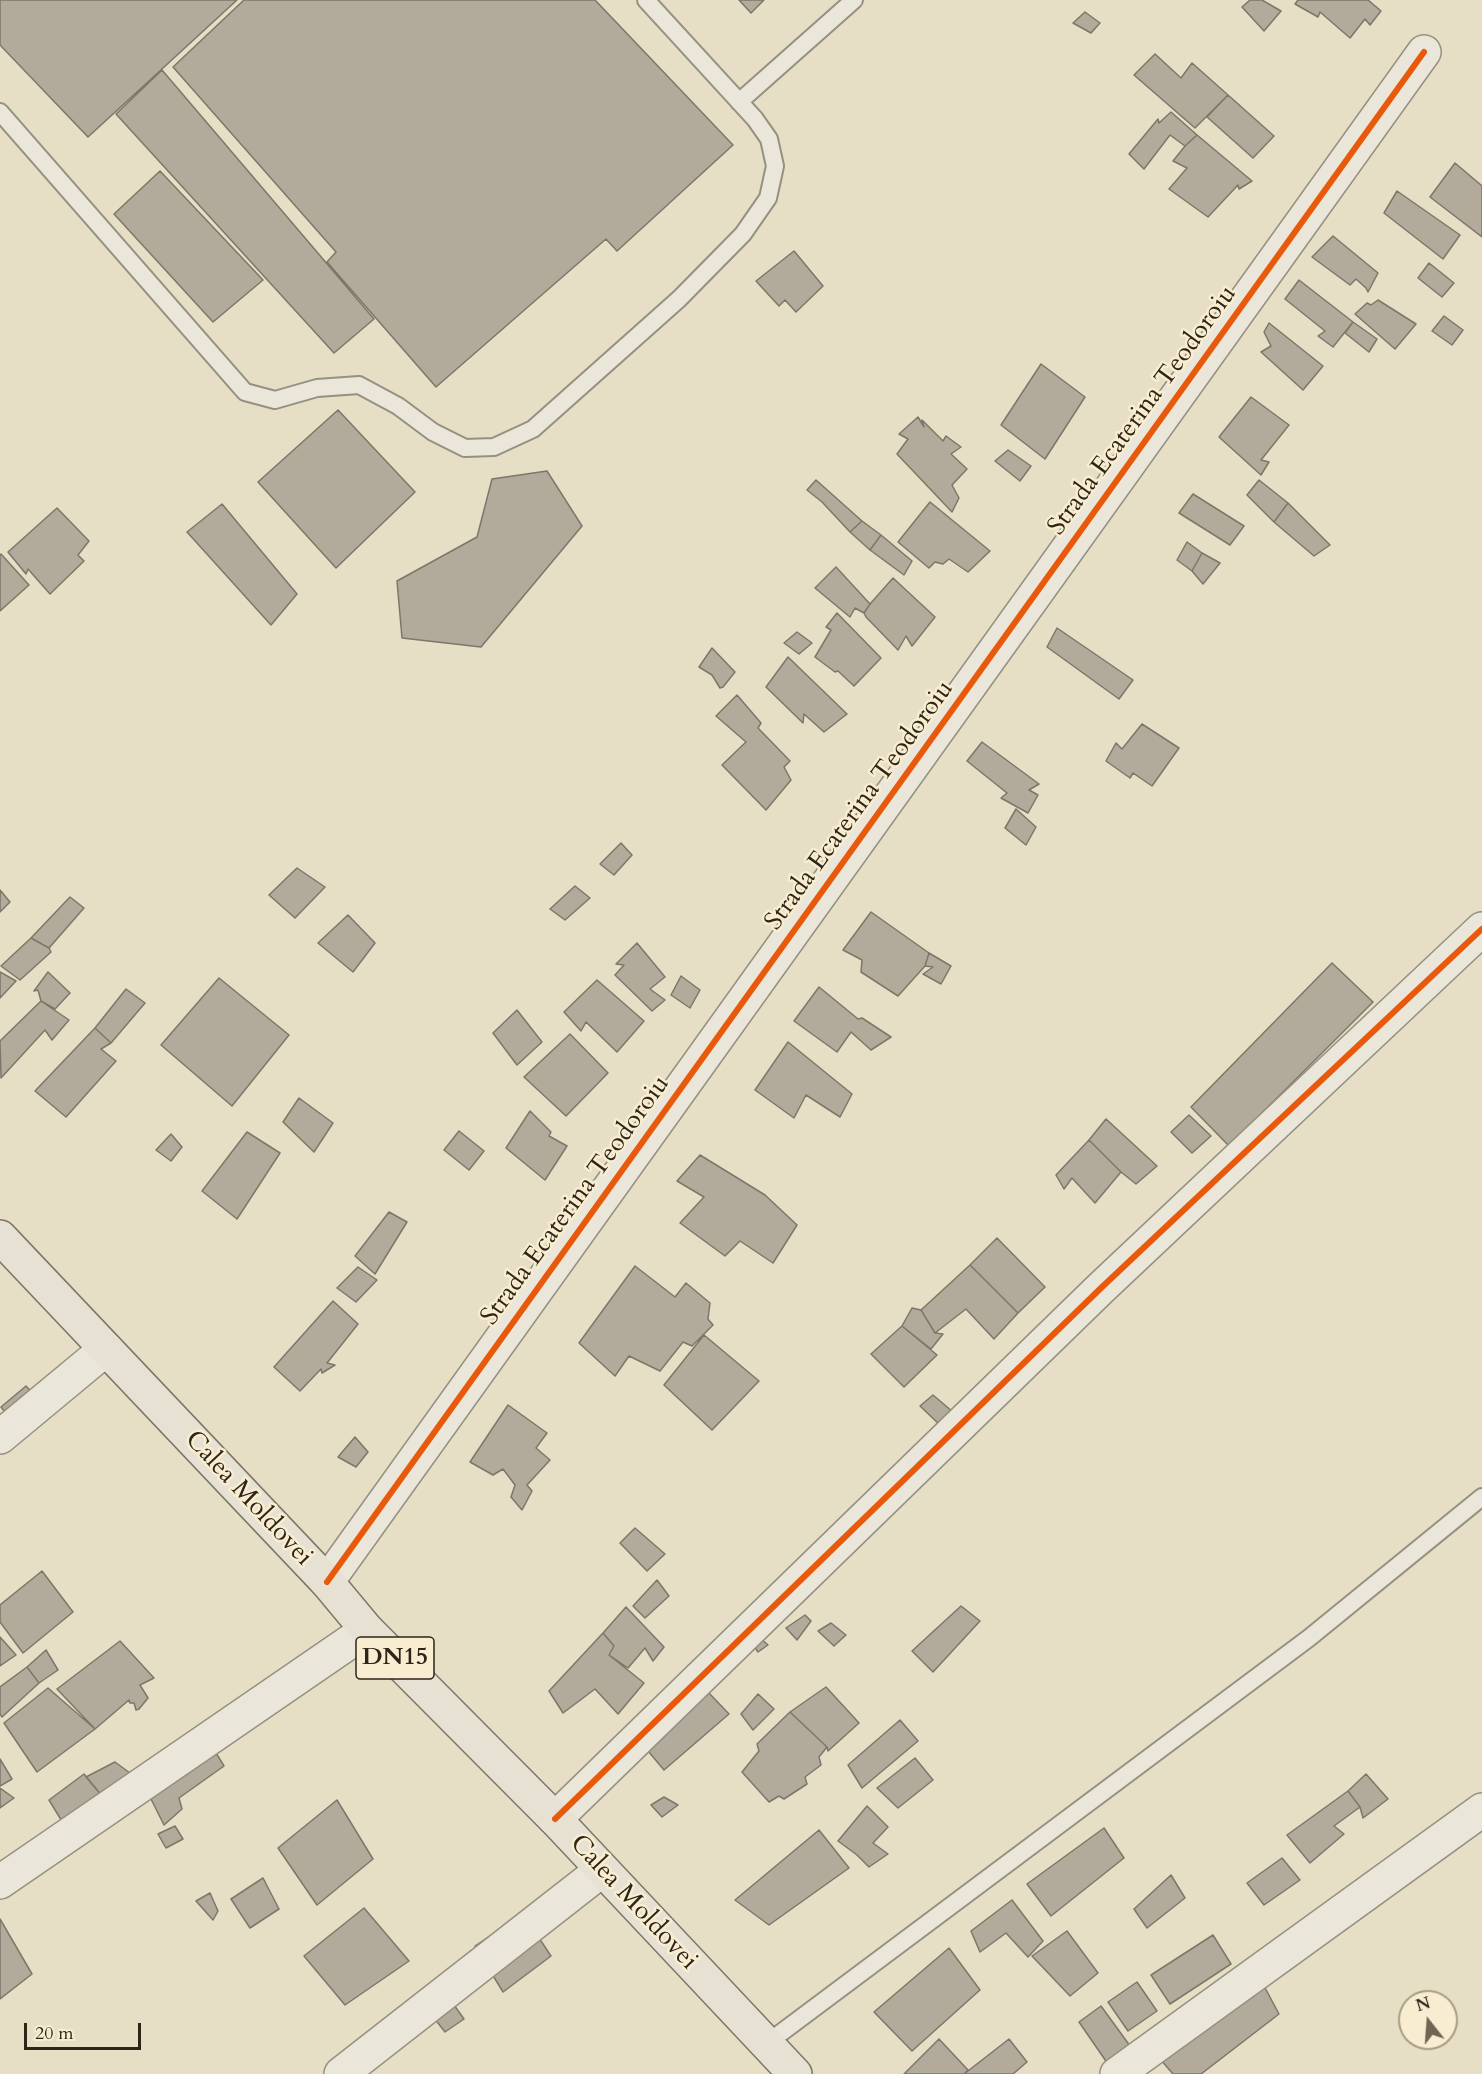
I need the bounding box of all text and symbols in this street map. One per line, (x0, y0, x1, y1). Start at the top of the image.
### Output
street label: Strada Ecaterina Teodoroiu (1042, 280, 1244, 542)
street label: Strada Ecaterina Teodoroiu (759, 675, 961, 937)
street label: Strada Ecaterina Teodoroiu (475, 1070, 677, 1332)
street label: Calea Moldovei (178, 1425, 318, 1573)
road number: DN15 (356, 1637, 434, 1679)
street label: Calea Moldovei (563, 1829, 703, 1977)
north arrow (1398, 1990, 1458, 2050)
text: N (1413, 1992, 1433, 2017)
scale bar (27, 2011, 144, 2049)
text: 20 m (35, 2021, 74, 2046)

